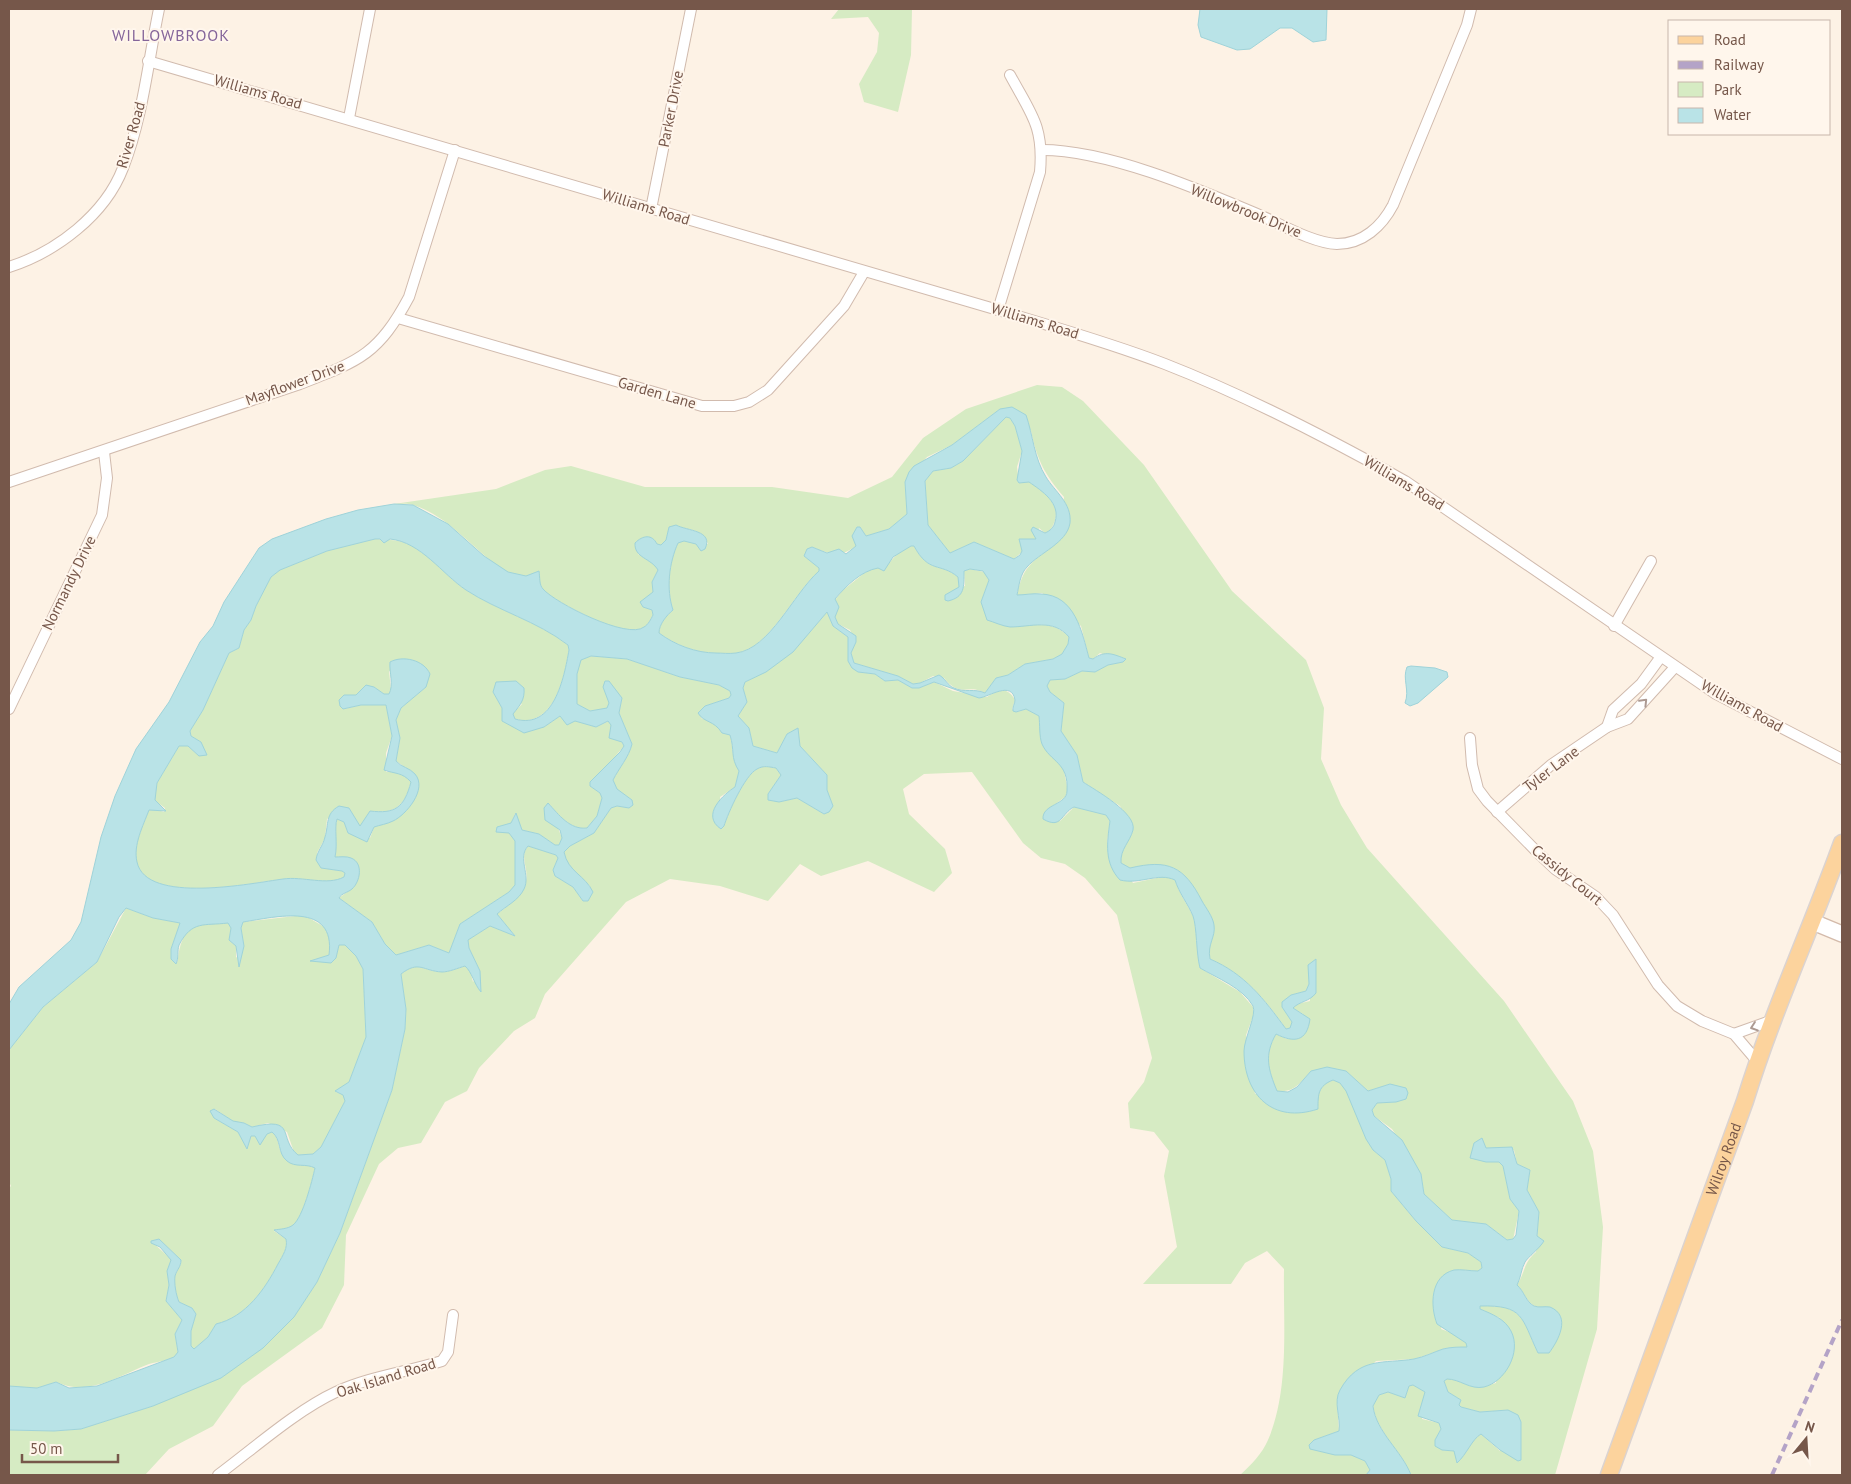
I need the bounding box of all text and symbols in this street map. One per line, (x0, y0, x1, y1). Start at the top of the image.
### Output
legend (1668, 20, 1831, 135)
district label: WILLOWBROOK (112, 25, 230, 45)
text: Road (1714, 30, 1746, 49)
text: Railway (1714, 55, 1764, 74)
street label: Parker Drive (654, 69, 687, 149)
street label: Williams Road (212, 70, 304, 113)
text: Park (1714, 80, 1742, 99)
street label: River Road (112, 99, 149, 170)
text: Water (1714, 105, 1751, 124)
street label: Willowbrook Drive (1188, 180, 1304, 241)
street label: Williams Road (600, 184, 692, 229)
street label: Williams Road (989, 298, 1081, 343)
street label: Mayflower Drive (243, 356, 347, 409)
street label: Garden Lane (616, 372, 698, 413)
street label: Williams Road (1360, 451, 1448, 514)
street label: Normandy Drive (37, 532, 100, 633)
street label: Williams Road (1698, 675, 1787, 736)
one-way arrow (1639, 699, 1648, 708)
street label: Tyler Lane (1519, 741, 1582, 796)
street label: Cassidy Court (1528, 840, 1607, 909)
one-way arrow (1750, 1022, 1759, 1032)
street label: Wilroy Road (1701, 1120, 1745, 1198)
street label: Oak Island Road (334, 1353, 438, 1402)
north arrow (1781, 1414, 1831, 1464)
text: N (1803, 1417, 1817, 1437)
scale bar (22, 1432, 119, 1464)
text: 50 m (30, 1439, 63, 1458)

